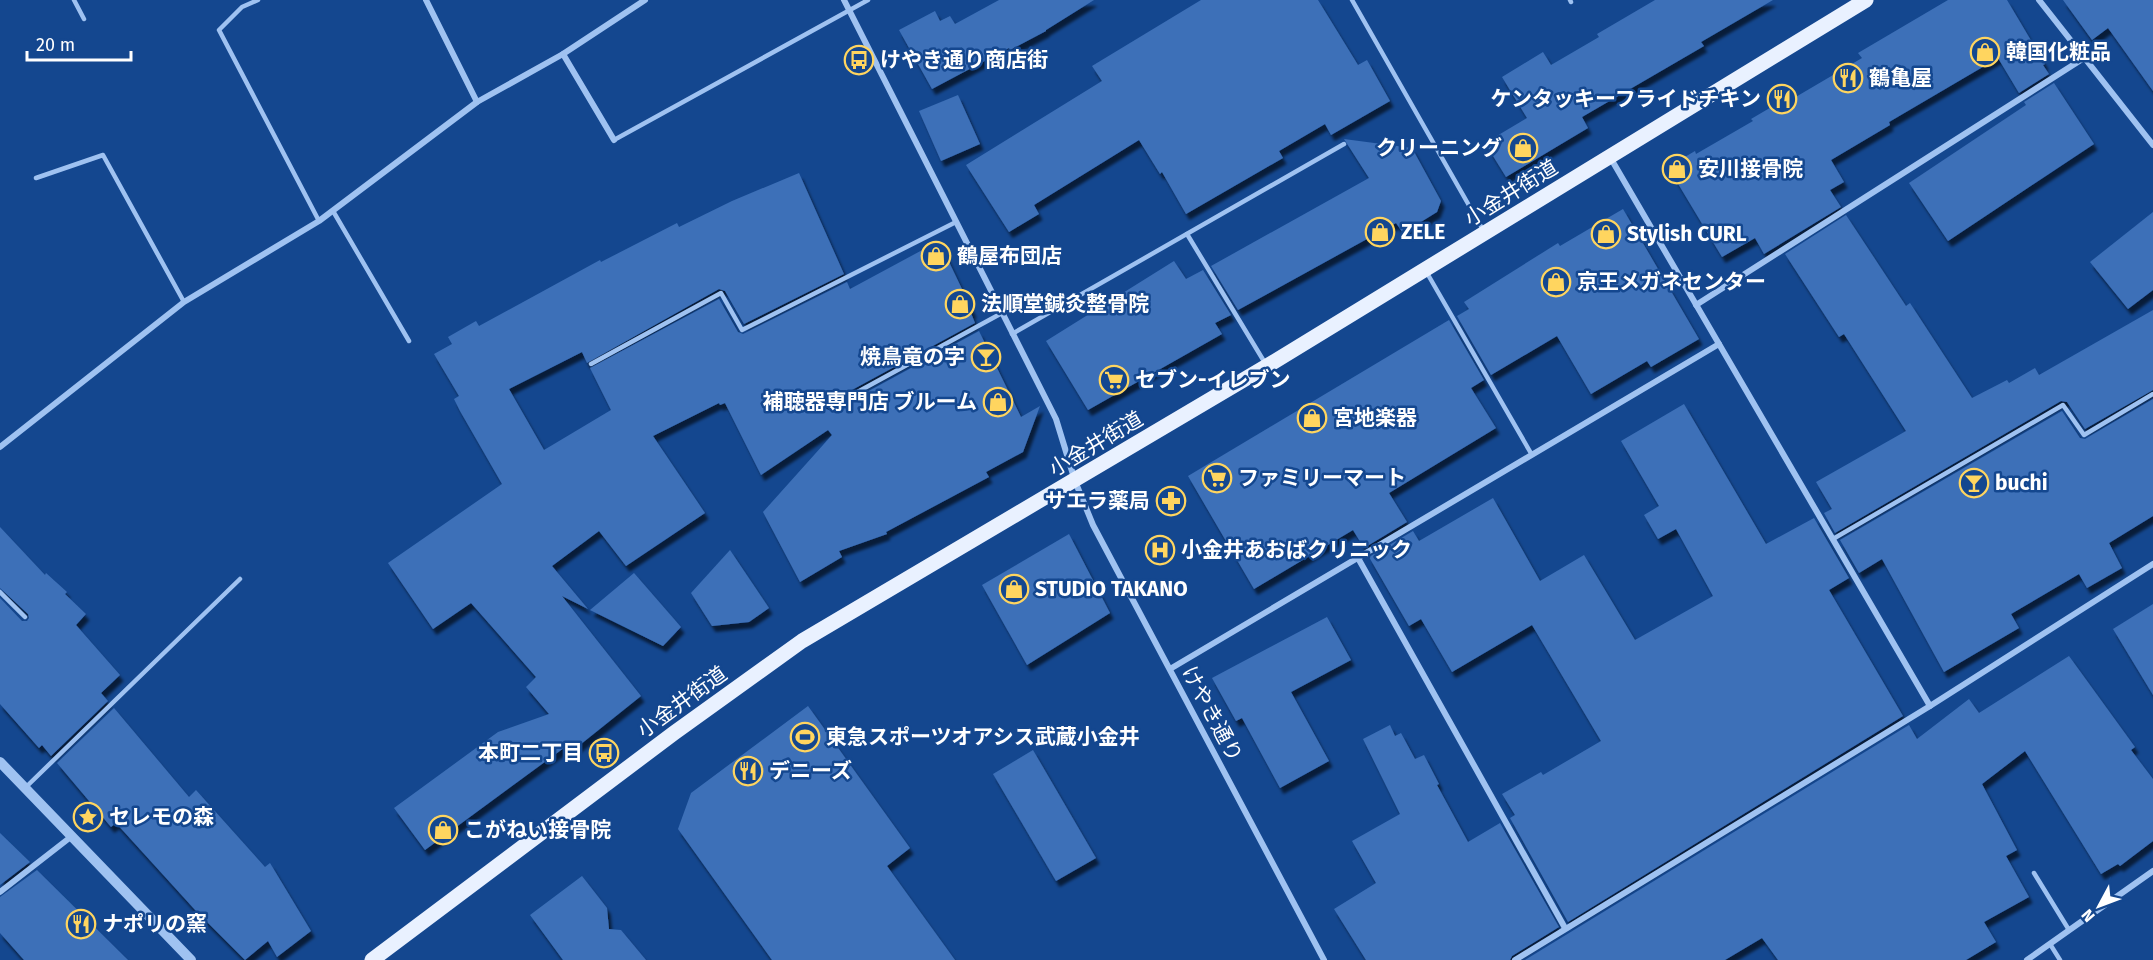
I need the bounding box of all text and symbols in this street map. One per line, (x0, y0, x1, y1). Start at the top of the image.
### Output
scale bar (27, 24, 130, 62)
text: 20 m (36, 34, 75, 56)
shop icon: 韓国化粧品 (1969, 36, 2001, 68)
place label: 韓国化粧品 (2006, 39, 2111, 65)
bus stop icon: けやき通り商店街 (843, 44, 875, 76)
place label: けやき通り商店街 (880, 47, 1048, 73)
restaurant icon: 鶴亀屋 (1832, 62, 1864, 94)
place label: 鶴亀屋 (1869, 65, 1932, 91)
restaurant icon: ケンタッキーフライドチキン (1766, 83, 1798, 115)
place label: ケンタッキーフライドチキン (1491, 86, 1761, 112)
shop icon: クリーニング (1507, 132, 1539, 164)
place label: クリーニング (1376, 135, 1502, 161)
shop icon: 安川接骨院 (1661, 153, 1693, 185)
street label: 小金井街道 (1460, 154, 1562, 232)
place label: 安川接骨院 (1698, 156, 1803, 182)
shop icon: ZELE (1364, 216, 1396, 248)
shop icon: Stylish CURL (1590, 218, 1622, 250)
place label: ZELE (1401, 219, 1445, 245)
place label: Stylish CURL (1627, 221, 1747, 247)
shop icon: 鶴屋布団店 (920, 240, 952, 272)
place label: 鶴屋布団店 (957, 243, 1062, 269)
shop icon: 京王メガネセンター (1540, 266, 1572, 298)
place label: 京王メガネセンター (1577, 269, 1766, 295)
shop icon: 法順堂鍼灸整骨院 (944, 288, 976, 320)
place label: 法順堂鍼灸整骨院 (981, 291, 1149, 317)
bar icon: 焼鳥竜の字 (970, 341, 1002, 373)
place label: 焼鳥竜の字 (860, 344, 965, 370)
supermarket icon: セブン-イレブン (1098, 364, 1130, 396)
place label: セブン-イレブン (1135, 367, 1291, 393)
shop icon: 補聴器専門店 ブルーム (982, 386, 1014, 418)
place label: 補聴器専門店 ブルーム (763, 389, 977, 415)
shop icon: 宮地楽器 (1296, 402, 1328, 434)
place label: 宮地楽器 (1333, 405, 1417, 431)
street label: 小金井街道 (1044, 406, 1148, 482)
supermarket icon: ファミリーマート (1201, 462, 1233, 494)
place label: ファミリーマート (1238, 465, 1406, 491)
bar icon: buchi (1958, 467, 1990, 499)
place label: buchi (1995, 470, 2048, 496)
pharmacy icon: サエラ薬局 (1155, 485, 1187, 517)
place label: サエラ薬局 (1045, 488, 1150, 514)
hospital icon: 小金井あおばクリニック (1144, 534, 1176, 566)
place label: 小金井あおばクリニック (1181, 537, 1412, 563)
shop icon: STUDIO TAKANO (998, 573, 1030, 605)
place label: STUDIO TAKANO (1035, 576, 1188, 602)
street label: 小金井街道 (632, 661, 732, 743)
street label: けやき通り (1176, 662, 1248, 766)
sports icon: 東急スポーツオアシス武蔵小金井 (789, 721, 821, 753)
place label: 東急スポーツオアシス武蔵小金井 (826, 724, 1140, 750)
bus stop icon: 本町二丁目 (588, 737, 620, 769)
place label: 本町二丁目 (478, 740, 583, 766)
restaurant icon: デニーズ (732, 755, 764, 787)
place label: デニーズ (769, 758, 852, 784)
place icon: セレモの森 (72, 801, 104, 833)
place label: セレモの森 (109, 804, 214, 830)
shop icon: こがねい接骨院 (427, 814, 459, 846)
place label: こがねい接骨院 (464, 817, 611, 843)
north arrow (2069, 876, 2129, 936)
text: N (2077, 905, 2099, 926)
restaurant icon: ナポリの窯 (65, 908, 97, 940)
place label: ナポリの窯 (102, 911, 207, 937)

